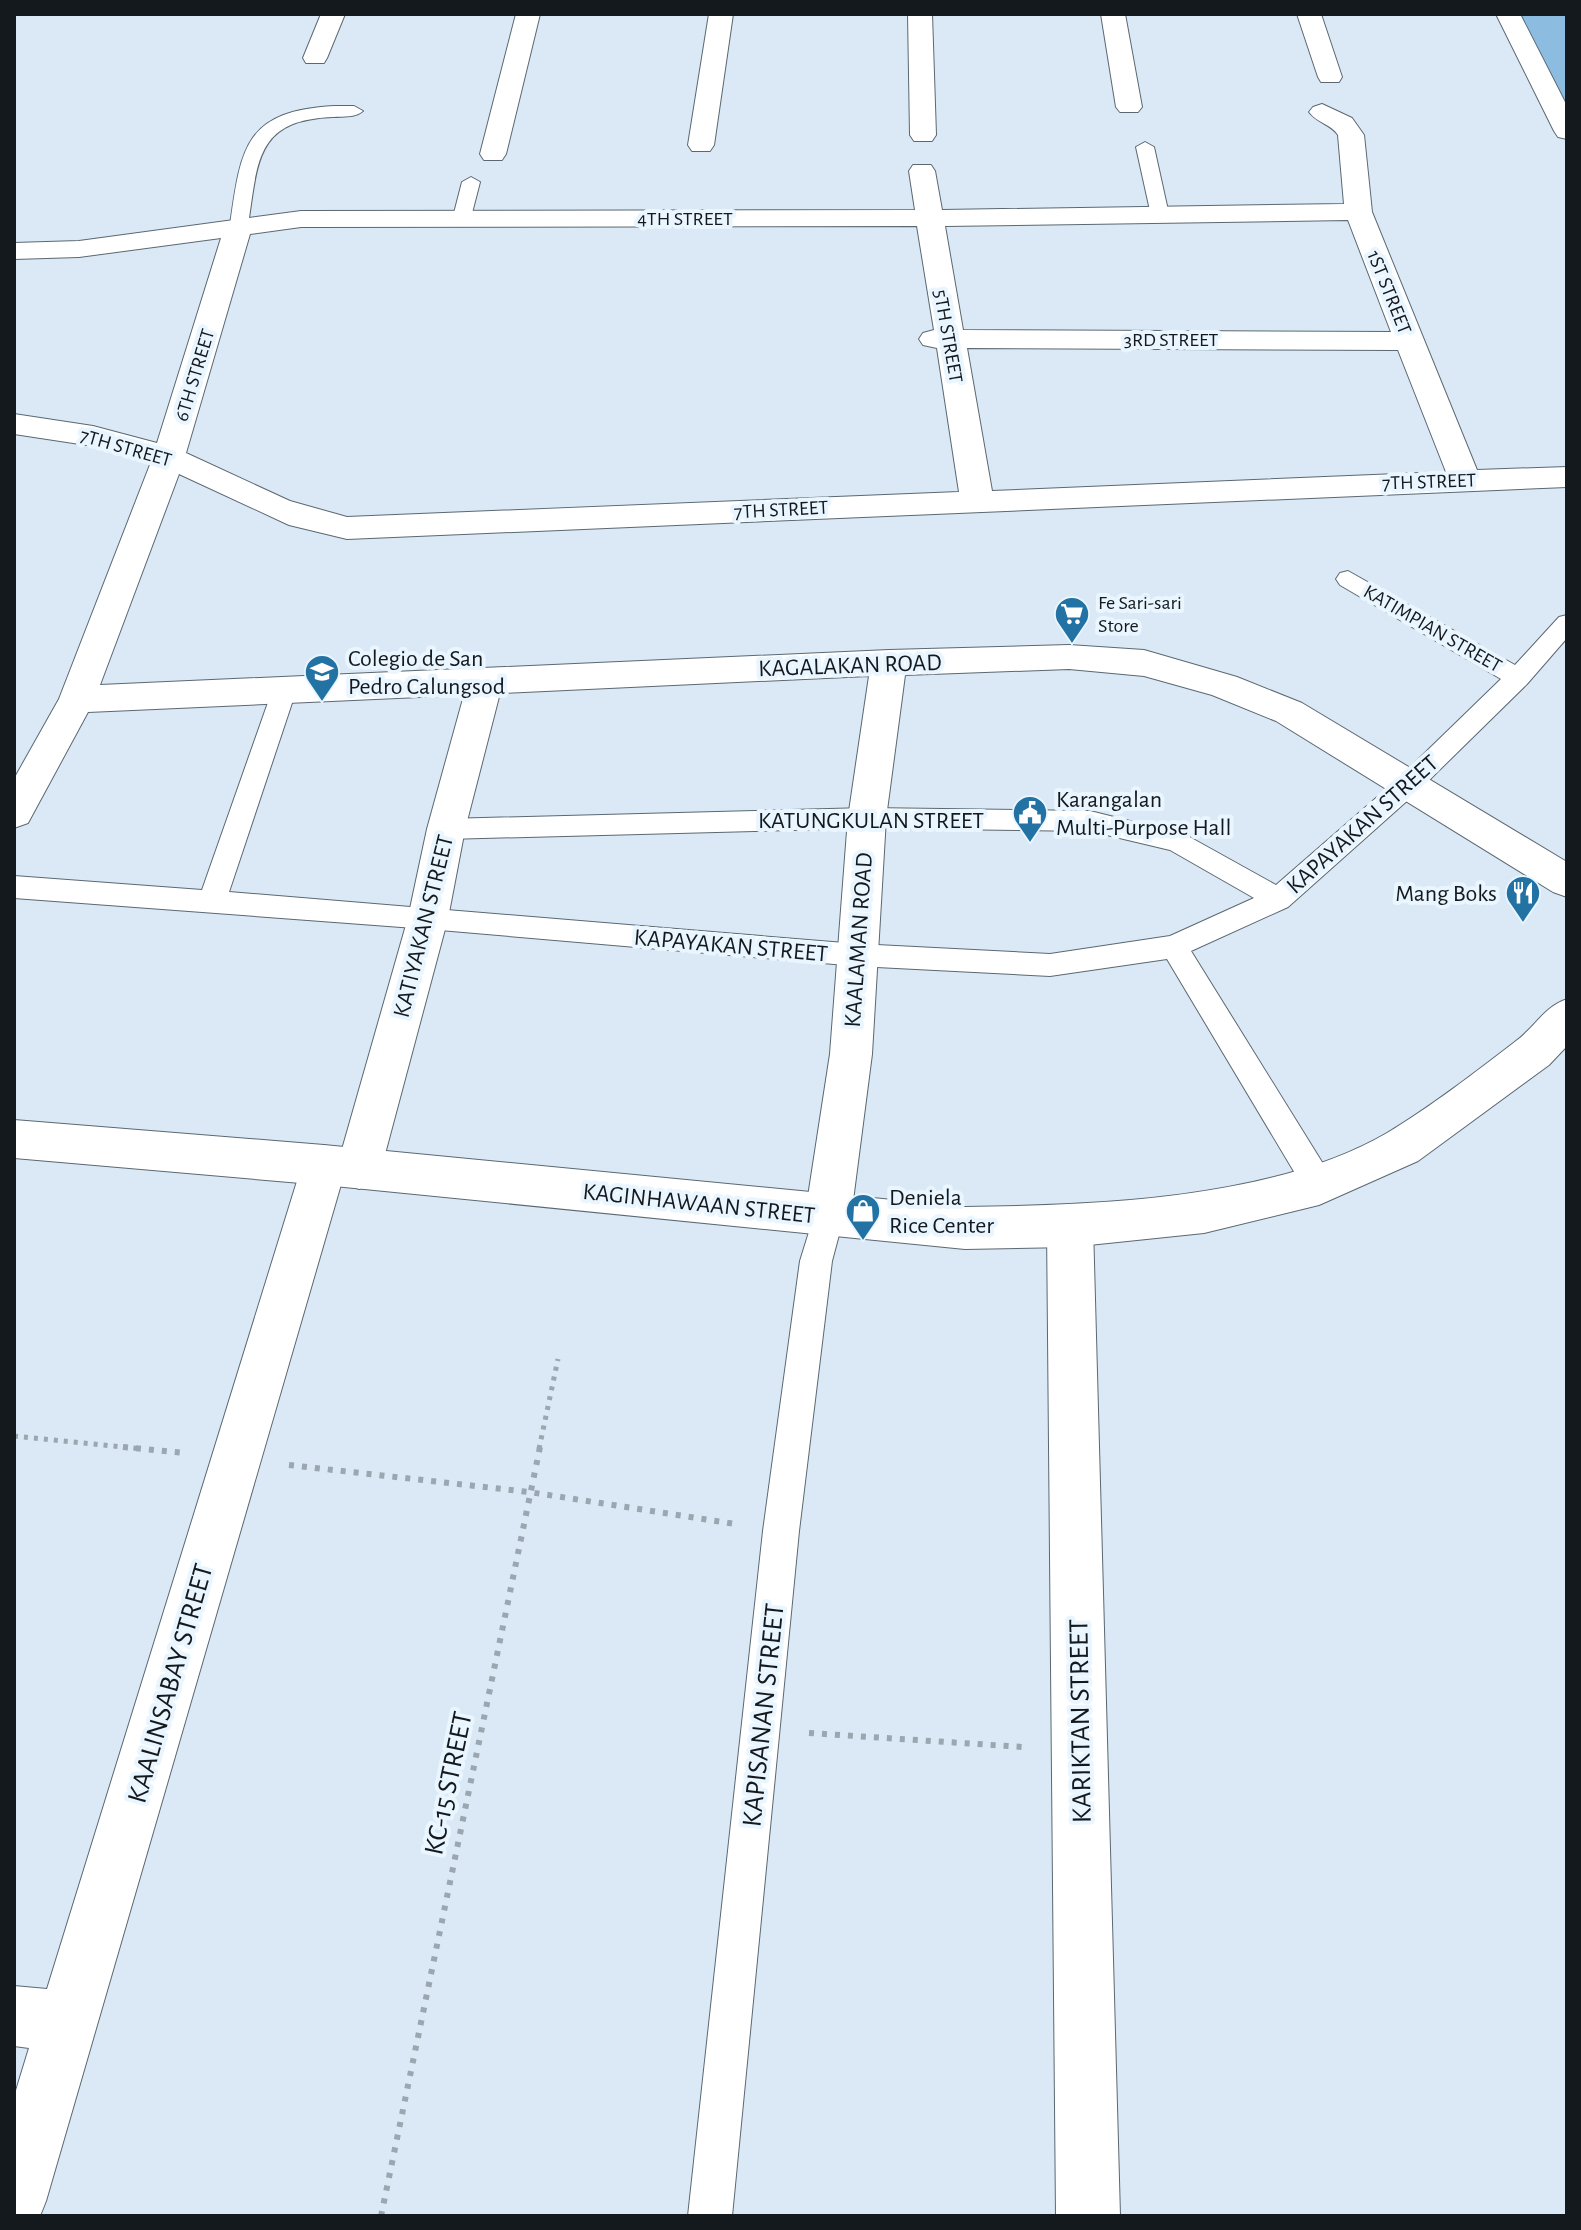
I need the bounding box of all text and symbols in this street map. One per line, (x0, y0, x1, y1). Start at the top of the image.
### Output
street label: 4TH STREET (637, 209, 733, 229)
street label: 1ST STREET (1363, 248, 1415, 337)
street label: 5TH STREET (930, 288, 966, 385)
street label: 6TH STREET (171, 327, 219, 424)
street label: 3RD STREET (1124, 330, 1219, 350)
street label: 7TH STREET (78, 425, 174, 471)
street label: 7TH STREET (1382, 470, 1477, 494)
street label: 7TH STREET (733, 498, 829, 522)
street label: KATIMPIAN STREET (1360, 581, 1505, 677)
place label: Fe Sari-sari Store (1098, 593, 1182, 636)
supermarket icon: Fe Sari-sari Store (1053, 595, 1091, 645)
place label: Colegio de San Pedro Calungsod (348, 647, 505, 699)
street label: KAGALAKAN ROAD (758, 651, 942, 681)
school or university icon: Colegio de San Pedro Calungsod (303, 653, 341, 703)
street label: KAPAYAKAN STREET (1282, 751, 1443, 899)
place label: Karangalan Multi-Purpose Hall (1056, 788, 1231, 840)
public building icon: Karangalan Multi-Purpose Hall (1011, 794, 1049, 844)
street label: KATUNGKULAN STREET (758, 809, 984, 833)
street label: KATIYAKAN STREET (390, 832, 458, 1020)
street label: KAALAMAN ROAD (841, 852, 877, 1028)
restaurant icon: Mang Boks (1504, 874, 1542, 924)
place label: Mang Boks (1395, 882, 1497, 906)
street label: KAPAYAKAN STREET (633, 926, 829, 966)
street label: KAGINHAWAAN STREET (582, 1180, 817, 1228)
place label: Deniela Rice Center (889, 1186, 994, 1238)
shop icon: Deniela Rice Center (844, 1192, 882, 1242)
street label: KAALINSABAY STREET (123, 1561, 219, 1806)
street label: KAPISANAN STREET (738, 1602, 790, 1828)
street label: KARIKTAN STREET (1065, 1618, 1097, 1823)
street label: KC-15 STREET (420, 1709, 478, 1858)

